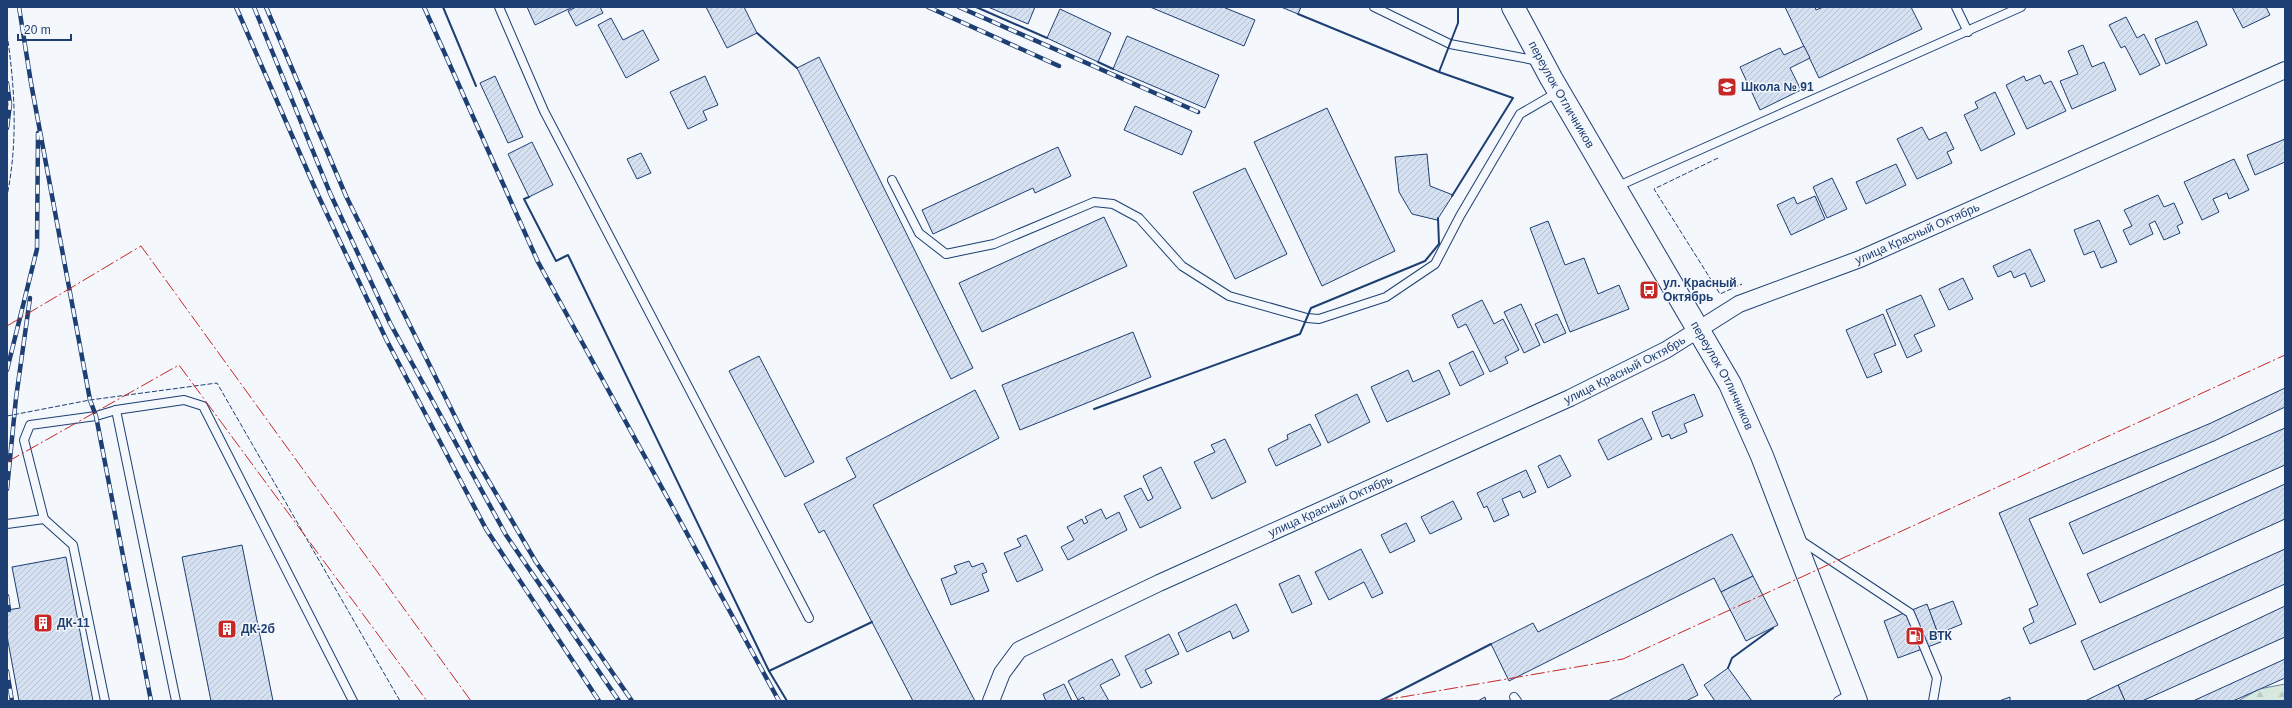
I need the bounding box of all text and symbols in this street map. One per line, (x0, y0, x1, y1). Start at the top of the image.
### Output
scale bar (18, 16, 71, 42)
text: 20 m (24, 23, 51, 37)
street label: переулок Отличников (1525, 39, 1597, 151)
school or university icon: Школа № 91 (1716, 76, 1738, 98)
place label: Школа № 91 (1741, 80, 1814, 94)
street label: улица Красный Октябрь (1853, 200, 1982, 267)
place label: ул. Красный Октябрь (1663, 276, 1737, 304)
bus stop icon: ул. Красный Октябрь (1638, 279, 1660, 301)
street label: переулок Отличников (1688, 319, 1756, 432)
street label: улица Красный Октябрь (1562, 333, 1688, 407)
street label: улица Красный Октябрь (1266, 472, 1395, 540)
building icon: ДК-11 (32, 612, 54, 634)
place label: ДК-11 (57, 616, 90, 630)
building icon: ДК-2б (216, 618, 238, 640)
place label: ДК-2б (241, 622, 275, 636)
fuel station icon: ВТК (1904, 625, 1926, 647)
place label: ВТК (1929, 629, 1953, 643)

